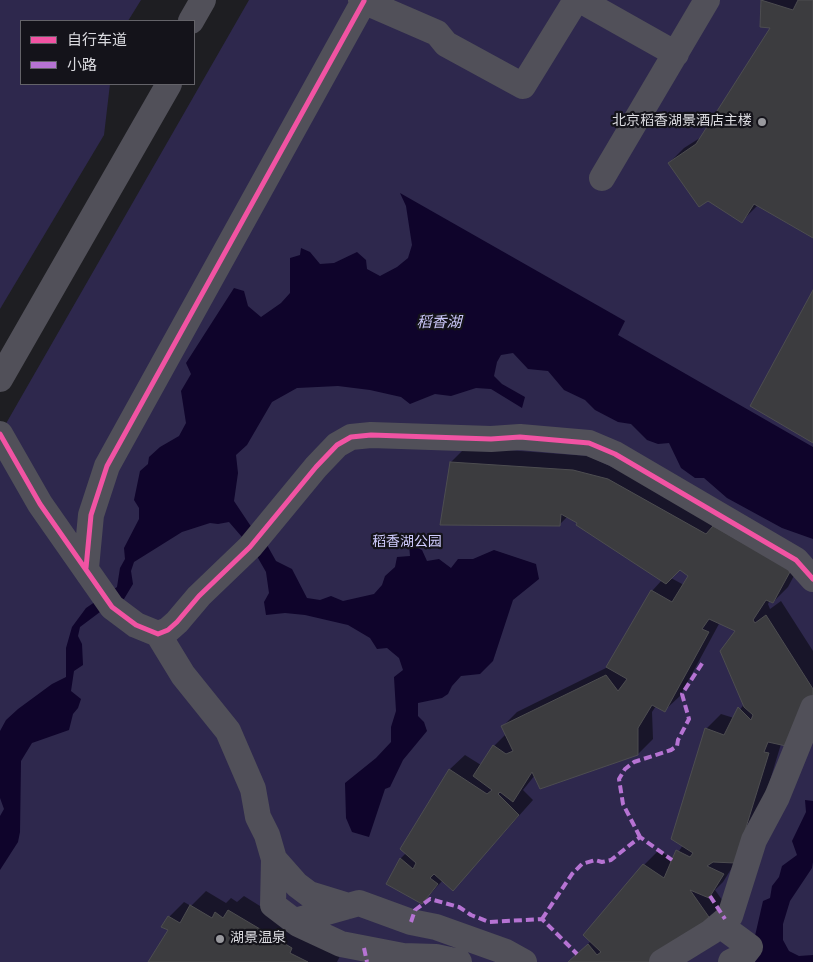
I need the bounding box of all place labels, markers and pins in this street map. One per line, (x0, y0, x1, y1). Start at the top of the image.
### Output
place label: 北京稻香湖景酒店主楼 (612, 114, 752, 130)
marker: 北京稻香湖景酒店主楼 (756, 116, 768, 128)
place label: 湖景温泉 (230, 931, 286, 947)
marker: 湖景温泉 (214, 933, 226, 945)

